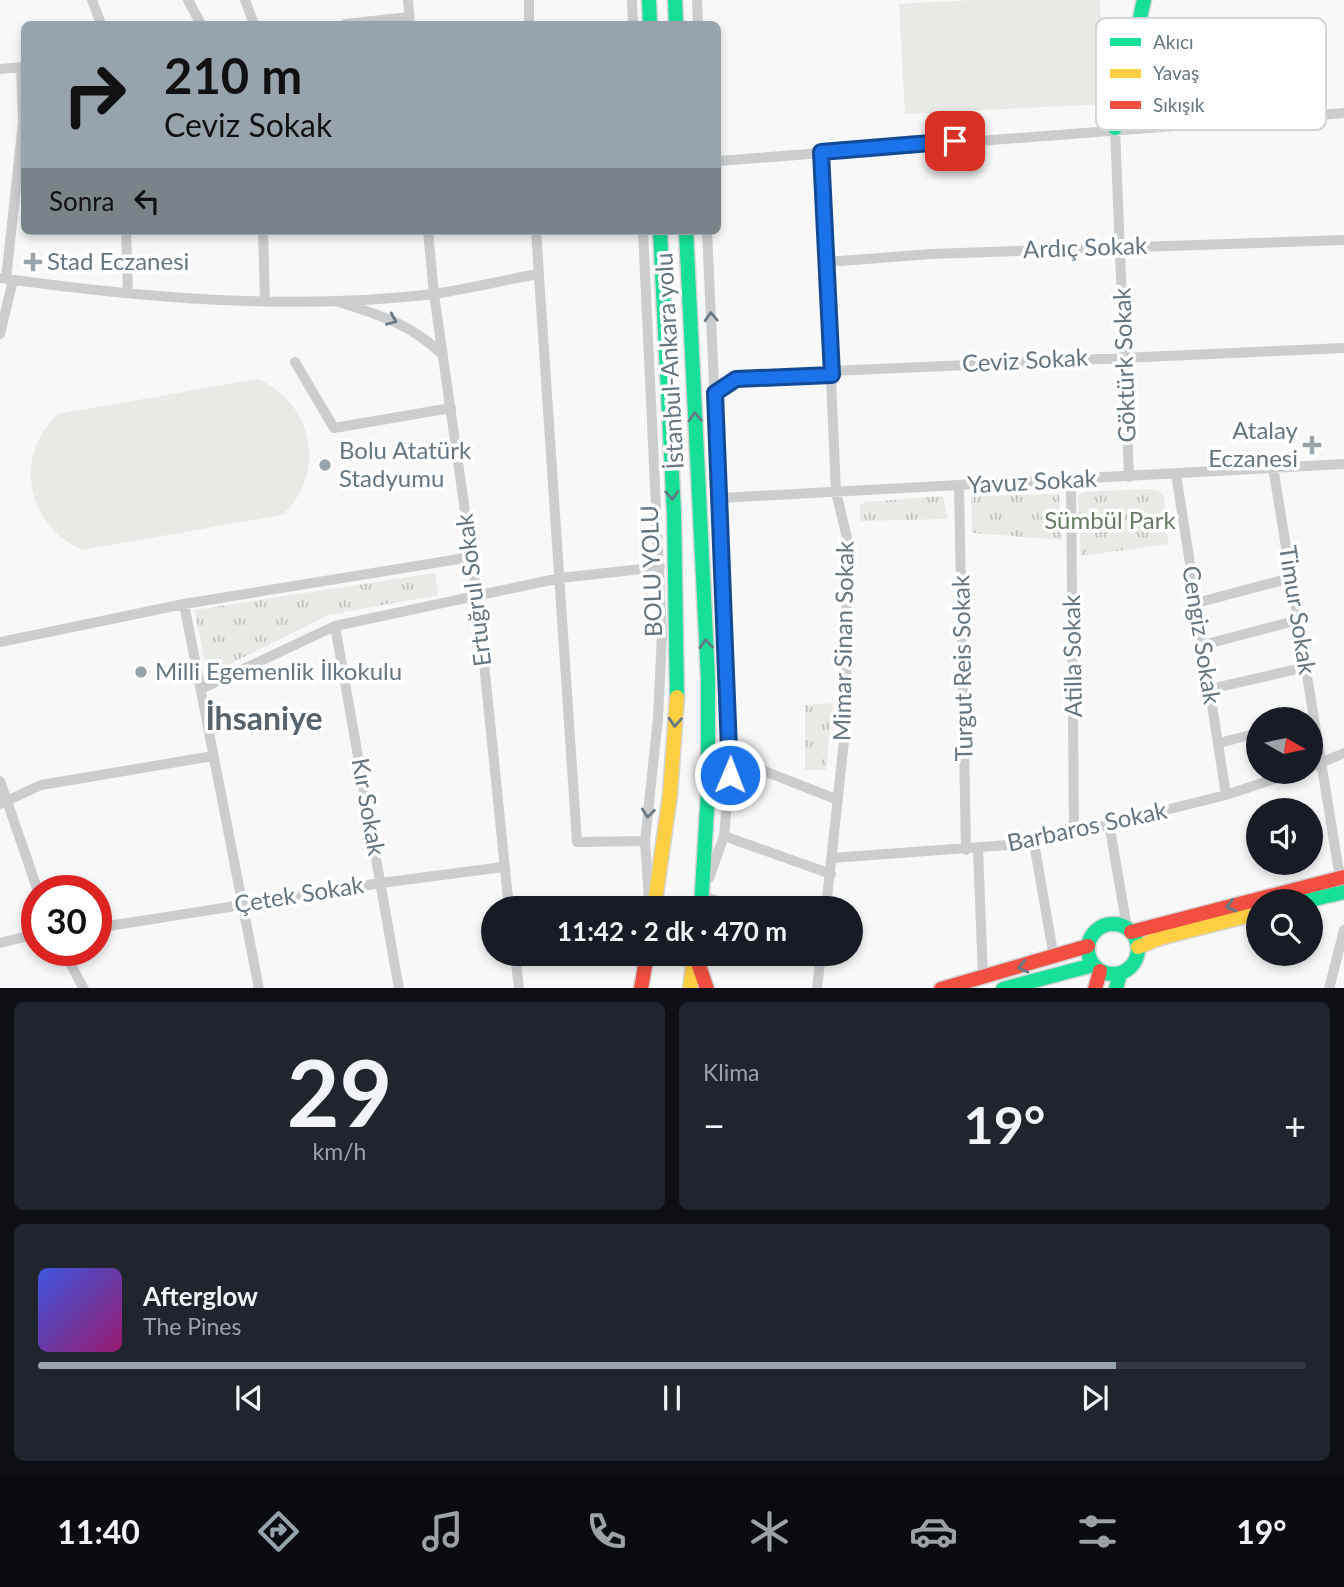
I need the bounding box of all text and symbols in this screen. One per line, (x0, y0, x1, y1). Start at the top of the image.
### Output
legend (1096, 18, 1326, 130)
text: Akıcı (1153, 30, 1194, 53)
text: 210 m (164, 46, 302, 104)
icon: right (49, 49, 140, 140)
text: Yavaş (1153, 61, 1199, 84)
text: Sıkışık (1153, 93, 1205, 116)
text: Ceviz Sokak (164, 105, 332, 144)
pin (925, 111, 985, 171)
icon: arrive (936, 122, 974, 160)
icon: left (128, 182, 166, 220)
text: Sonra (49, 185, 114, 217)
street label: Ardıç Sokak (1022, 230, 1148, 263)
place label: Stad Eczanesi (47, 246, 189, 275)
street label: İstanbul-Ankara yolu (648, 252, 689, 470)
marker: Stad Eczanesi (25, 254, 41, 270)
street label: Göktürk Sokak (1106, 286, 1141, 443)
one-way arrow (704, 311, 719, 322)
one-way arrow (385, 312, 397, 326)
street label: Ceviz Sokak (961, 342, 1089, 377)
one-way arrow (688, 411, 703, 422)
place label: Atalay Eczanesi (1208, 415, 1299, 472)
place label: Bolu Atatürk Stadyumu (339, 435, 472, 492)
marker: Atalay Eczanesi (1304, 437, 1320, 453)
marker: Bolu Atatürk Stadyumu (317, 457, 333, 473)
street label: Yavuz Sokak (966, 463, 1098, 498)
one-way arrow (665, 490, 680, 501)
street label: BOLU YOLU (634, 505, 667, 637)
park label: Sümbül Park (1044, 505, 1177, 534)
street label: Ertuğrul Sokak (449, 511, 496, 668)
street label: Mimar Sinan Sokak (826, 540, 859, 741)
street label: Timur Sokak (1274, 543, 1323, 677)
street label: Cengiz Sokak (1177, 563, 1228, 707)
street label: Turgut Reis Sokak (945, 574, 978, 761)
street label: Atilla Sokak (1056, 594, 1087, 718)
one-way arrow (699, 639, 714, 650)
place label: Milli Egemenlik İlkokulu (155, 656, 402, 685)
marker: Milli Egemenlik İlkokulu (133, 664, 149, 680)
district label: İhsaniye (205, 698, 323, 737)
north arrow (1246, 707, 1323, 784)
map controls (1246, 707, 1323, 966)
one-way arrow (668, 717, 683, 728)
position arrow (693, 738, 767, 812)
street label: Kır Sokak (347, 756, 392, 859)
street label: Barbaros Sokak (1004, 794, 1170, 857)
button: sound (1246, 798, 1323, 875)
one-way arrow (641, 807, 656, 819)
street label: Çetek Sokak (232, 869, 366, 918)
speed limit sign: 30 (21, 875, 112, 966)
button: search (1246, 889, 1323, 966)
one-way arrow (1225, 898, 1237, 913)
text: 11:42 · 2 dk · 470 m (557, 915, 787, 947)
one-way arrow (1017, 959, 1029, 973)
text: 29 (287, 1037, 392, 1146)
text: Klima (703, 1058, 760, 1086)
text: 19° (964, 1093, 1045, 1155)
text: − (703, 1102, 725, 1148)
text: + (1284, 1102, 1306, 1148)
text: km/h (313, 1137, 366, 1165)
text: Afterglow (143, 1280, 258, 1312)
text: The Pines (143, 1312, 241, 1340)
icon: previous (230, 1379, 268, 1417)
icon: pause (653, 1379, 691, 1417)
icon: next (1076, 1379, 1114, 1417)
icon: directions (254, 1507, 303, 1556)
icon: music (418, 1507, 467, 1556)
icon: phone (582, 1507, 631, 1556)
icon: climate (745, 1507, 794, 1556)
icon: car (909, 1507, 958, 1556)
icon: filters (1073, 1507, 1122, 1556)
text: 11:40 (57, 1512, 140, 1551)
text: 19° (1236, 1512, 1287, 1551)

